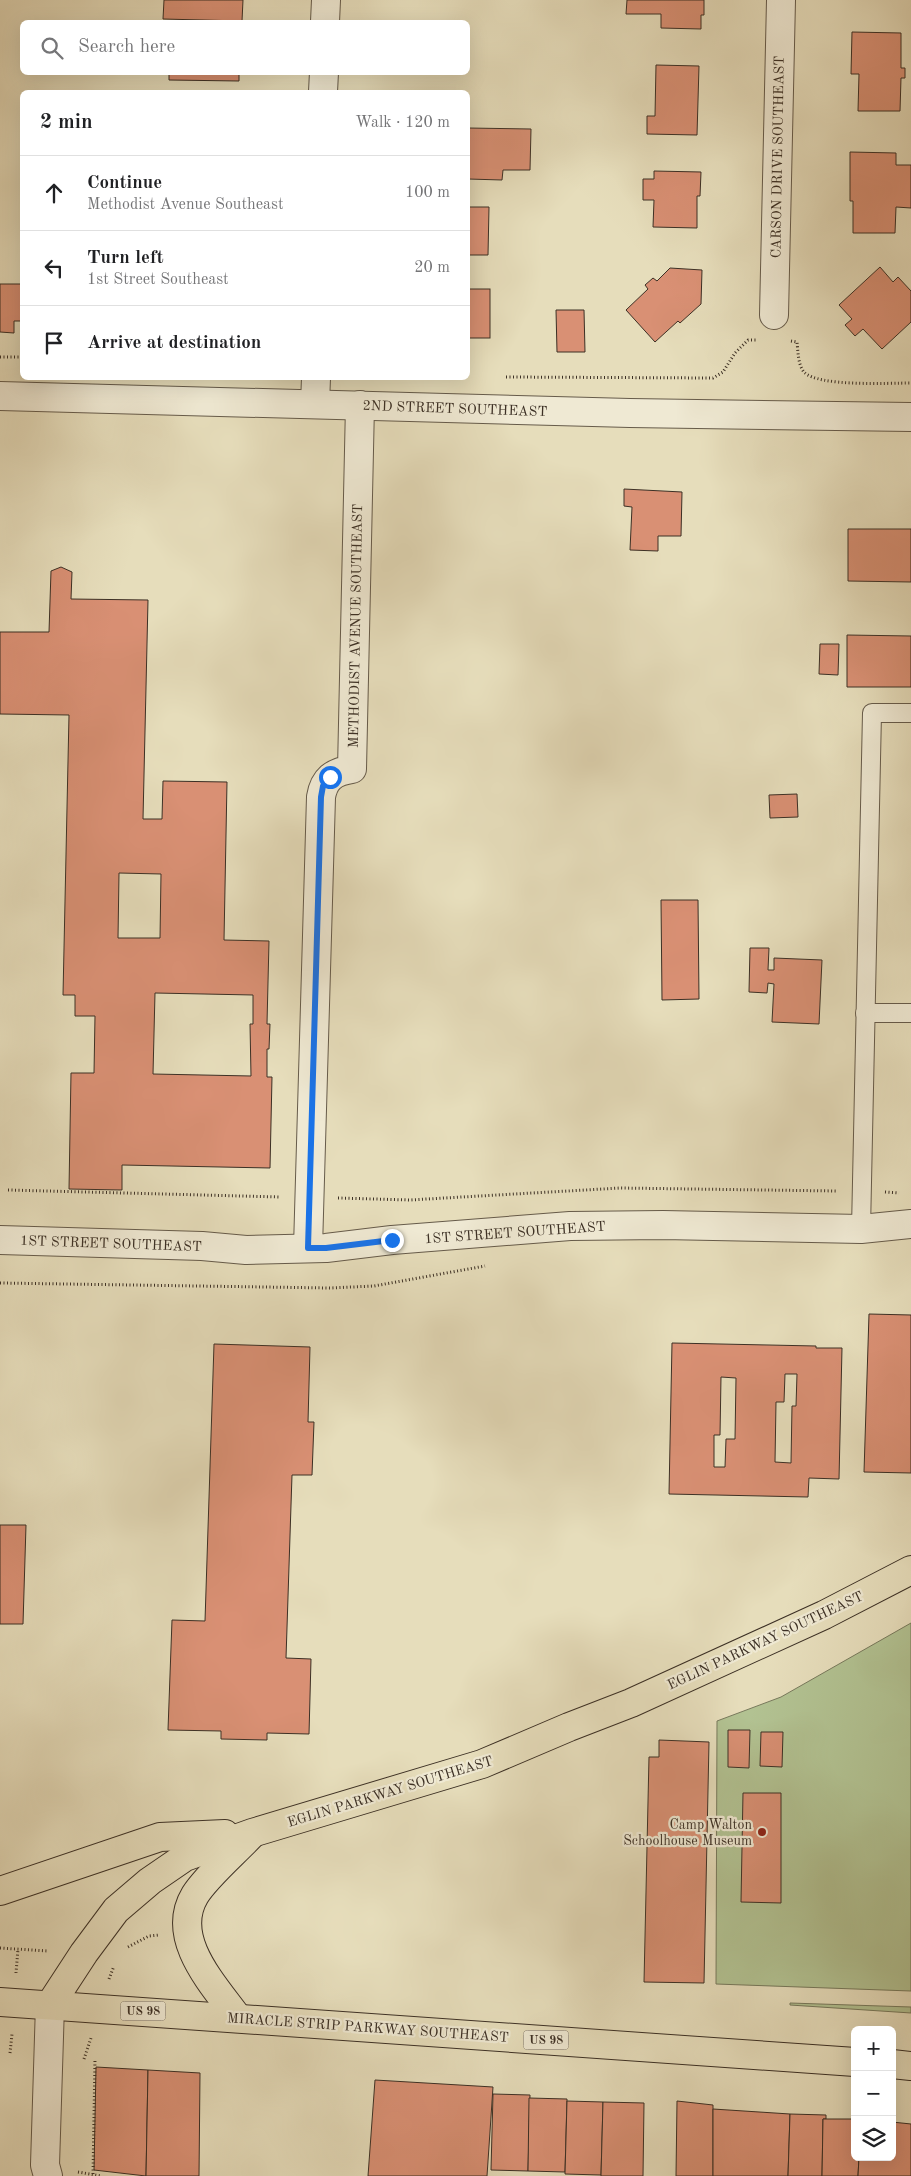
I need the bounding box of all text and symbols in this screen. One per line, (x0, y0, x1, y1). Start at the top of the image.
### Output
search box (20, 20, 470, 75)
icon: search (38, 34, 66, 62)
text: Search here (78, 38, 175, 57)
street label: CARSON DRIVE SOUTHEAST (769, 56, 787, 258)
text: 2 min (40, 112, 93, 133)
text: Walk · 120 m (355, 115, 450, 131)
text: Continue (87, 174, 162, 193)
icon: ahead (40, 179, 68, 207)
text: 100 m (405, 185, 450, 201)
text: Methodist Avenue Southeast (87, 197, 284, 213)
text: Turn left (87, 249, 164, 268)
icon: left (40, 254, 68, 282)
text: 20 m (414, 260, 450, 276)
text: 1st Street Southeast (87, 272, 229, 288)
icon: arrive (40, 329, 68, 357)
text: Arrive at destination (87, 334, 261, 353)
street label: 2ND STREET SOUTHEAST (362, 399, 548, 419)
street label: METHODIST AVENUE SOUTHEAST (347, 504, 365, 748)
route start (319, 766, 342, 789)
street label: 1ST STREET SOUTHEAST (424, 1220, 606, 1246)
route end (381, 1229, 404, 1252)
street label: 1ST STREET SOUTHEAST (20, 1234, 202, 1254)
street label: EGLIN PARKWAY SOUTHEAST (665, 1589, 865, 1693)
street label: EGLIN PARKWAY SOUTHEAST (286, 1754, 495, 1830)
place label: Camp Walton Schoolhouse Museum (623, 1818, 752, 1848)
marker: Camp Walton Schoolhouse Museum (756, 1826, 768, 1838)
road number: US 98 (120, 2002, 166, 2020)
street label: MIRACLE STRIP PARKWAY SOUTHEAST (227, 2011, 509, 2045)
map controls (851, 2026, 896, 2161)
button: + (851, 2026, 896, 2071)
road number: US 98 (524, 2030, 568, 2050)
button: − (851, 2071, 896, 2116)
button: layers (851, 2116, 896, 2161)

